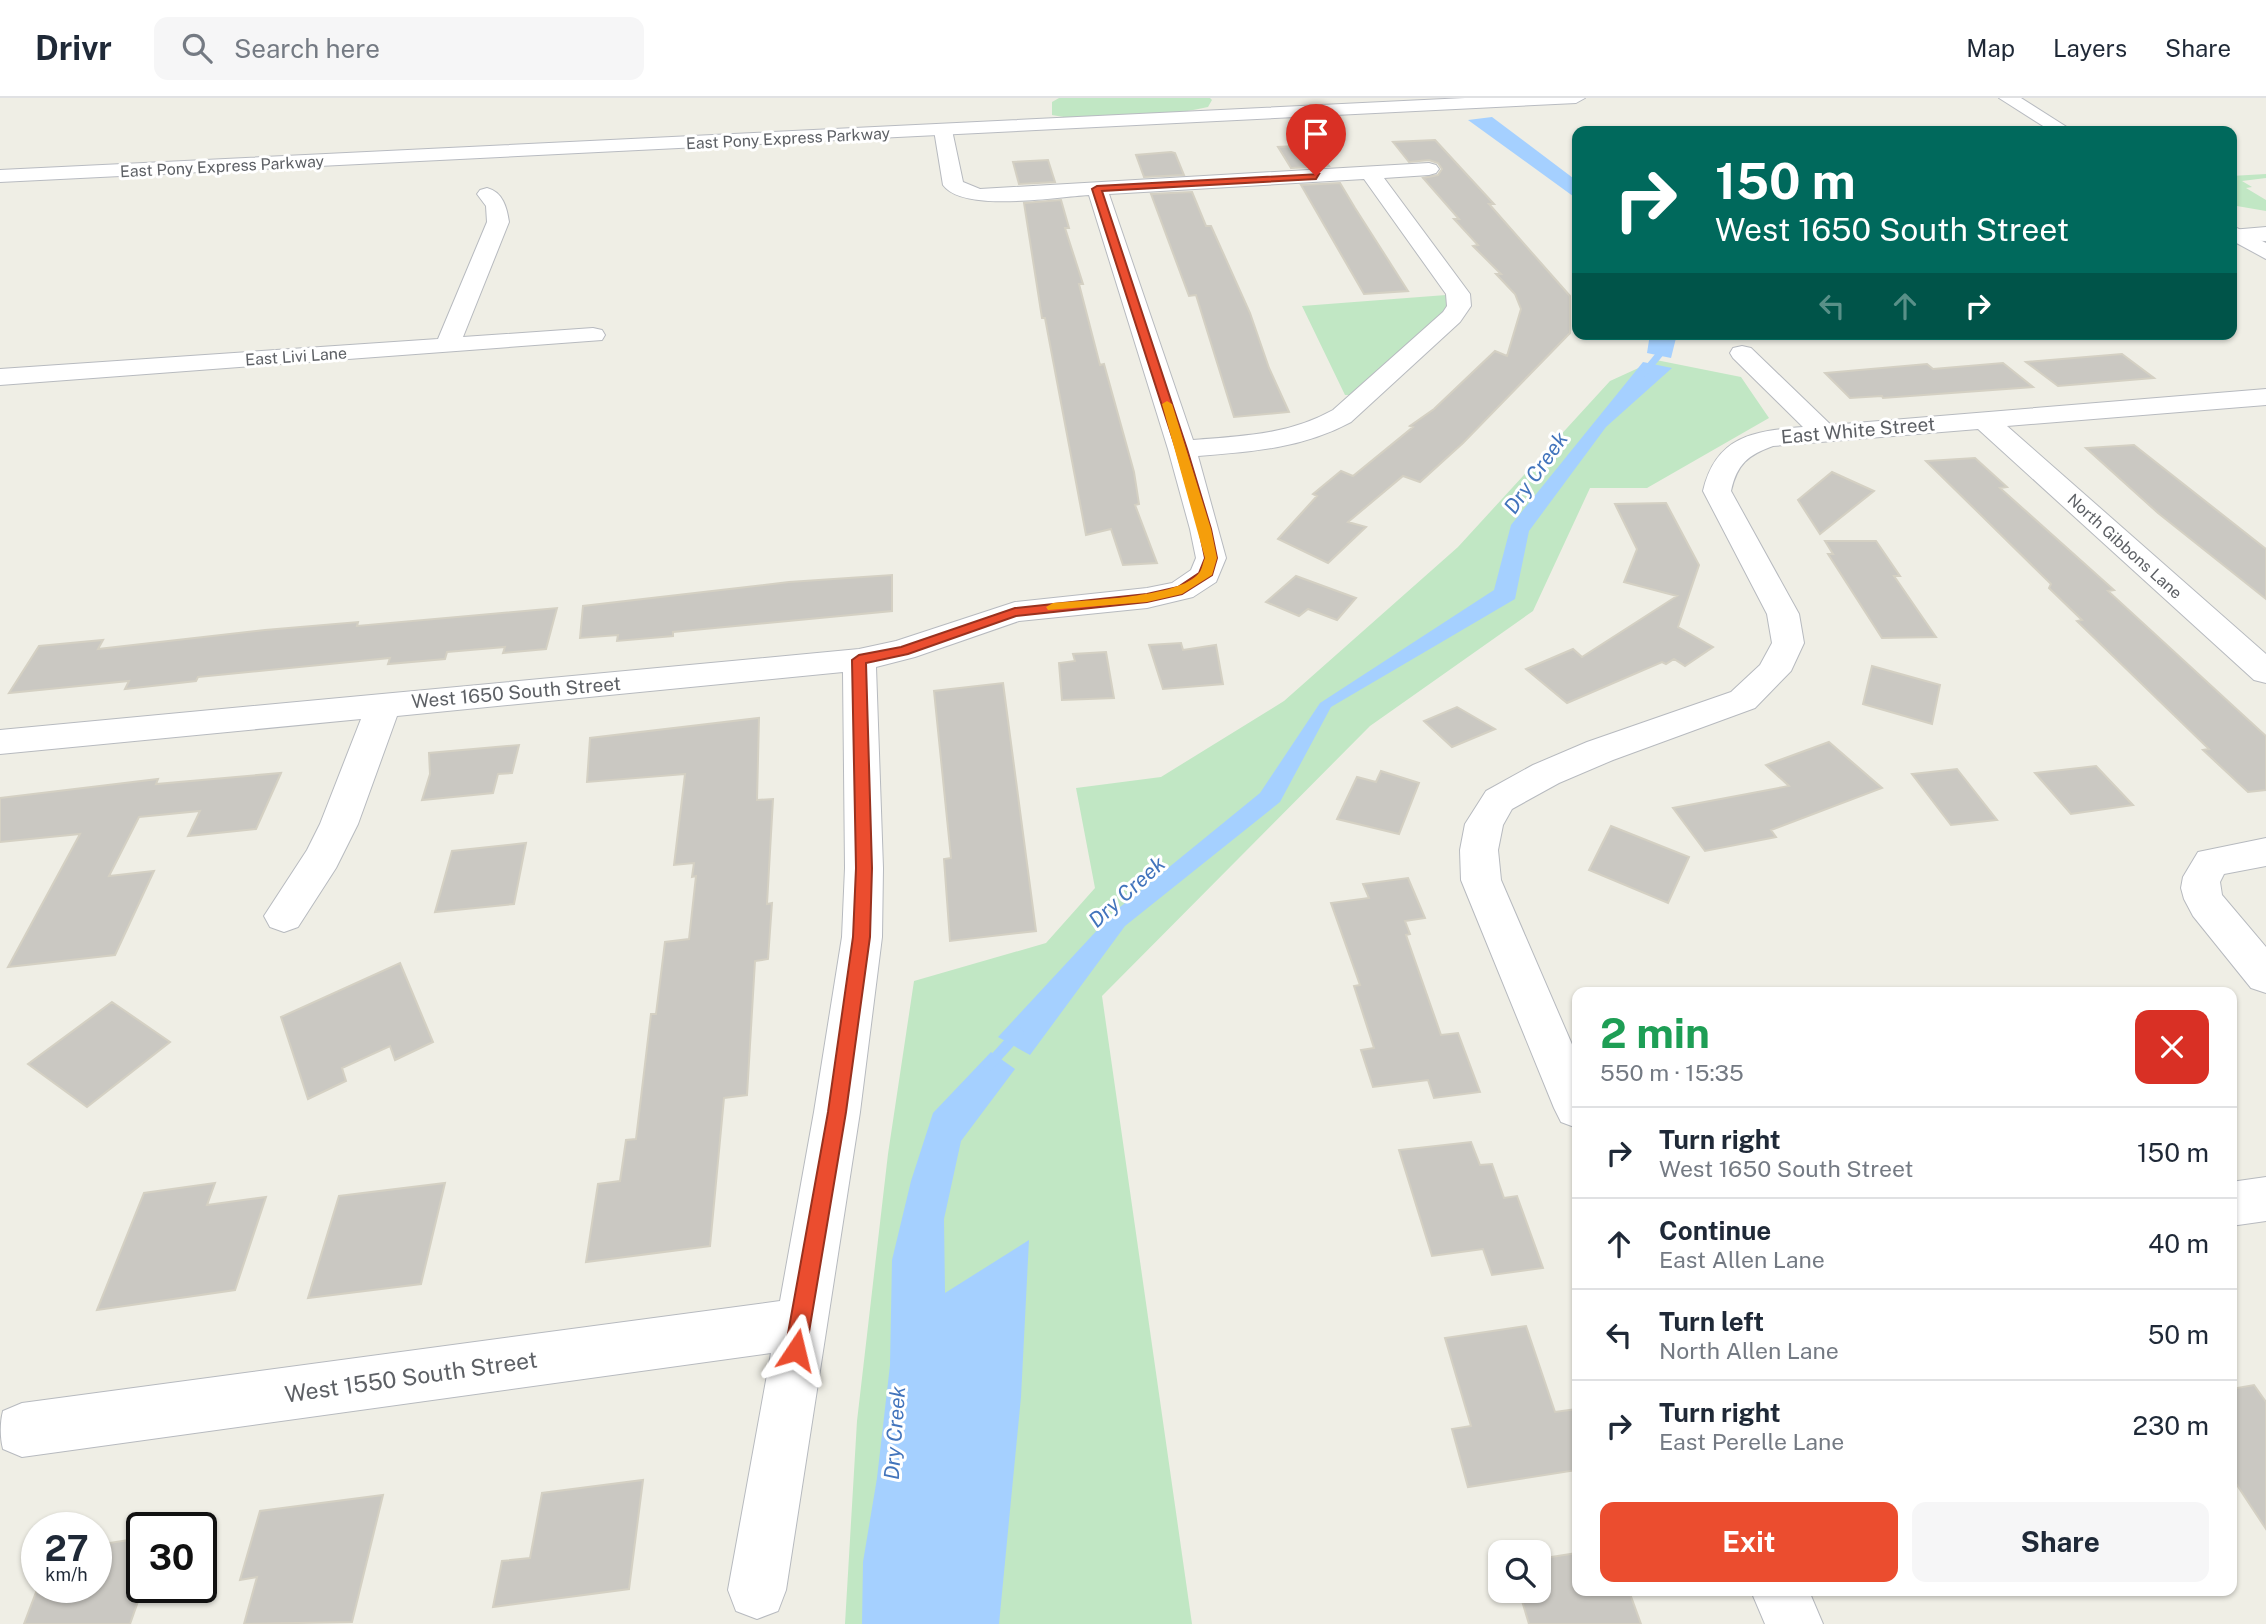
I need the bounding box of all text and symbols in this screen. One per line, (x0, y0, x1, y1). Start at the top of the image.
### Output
search box (154, 17, 644, 80)
text: Drivr (35, 29, 112, 67)
icon: search (178, 29, 216, 67)
text: Search here (234, 33, 380, 64)
text: Map (1966, 34, 2015, 62)
text: Layers (2053, 34, 2127, 62)
text: Share (2165, 34, 2231, 62)
pin (1286, 104, 1346, 176)
icon: arrive (1297, 115, 1335, 153)
street label: East Pony Express Parkway (686, 124, 891, 153)
street label: East Pony Express Parkway (120, 152, 325, 181)
text: 150 m (1715, 152, 1856, 210)
icon: right (1600, 154, 1691, 245)
text: West 1650 South Street (1715, 211, 2069, 248)
icon: left (1813, 287, 1851, 325)
icon: ahead (1886, 287, 1924, 325)
icon: right (1959, 287, 1997, 325)
street label: East Livi Lane (245, 343, 348, 370)
street label: East White Street (1780, 412, 1936, 448)
water label: Dry Creek (1498, 427, 1573, 518)
street label: North Gibbons Lane (2064, 490, 2186, 603)
street label: West 1650 South Street (410, 672, 622, 712)
water label: Dry Creek (1083, 850, 1170, 932)
text: 2 min (1600, 1008, 1710, 1057)
button: close (2135, 1010, 2209, 1084)
text: 550 m · 15:35 (1600, 1059, 1744, 1086)
text: Turn right (1659, 1124, 1781, 1155)
icon: right (1600, 1134, 1638, 1172)
text: 150 m (2137, 1137, 2209, 1168)
text: West 1650 South Street (1659, 1155, 1914, 1182)
text: Continue (1659, 1215, 1771, 1246)
icon: ahead (1600, 1225, 1638, 1263)
text: 40 m (2148, 1228, 2209, 1259)
text: East Allen Lane (1659, 1246, 1825, 1273)
text: Turn left (1659, 1306, 1764, 1337)
position arrow (759, 1313, 833, 1387)
icon: left (1600, 1316, 1638, 1354)
text: 50 m (2148, 1319, 2209, 1350)
text: North Allen Lane (1659, 1337, 1839, 1364)
street label: West 1550 South Street (283, 1345, 539, 1408)
water label: Dry Creek (879, 1385, 910, 1481)
text: Turn right (1659, 1397, 1781, 1428)
icon: right (1600, 1407, 1638, 1445)
text: 230 m (2133, 1410, 2209, 1441)
text: East Perelle Lane (1659, 1428, 1844, 1455)
button: Exit (1600, 1502, 1898, 1582)
button: Share (1912, 1502, 2209, 1582)
speed limit sign: 30 (126, 1512, 217, 1603)
text: 27 (44, 1528, 89, 1569)
map controls (1488, 1540, 1551, 1603)
button: search (1488, 1540, 1551, 1603)
text: km/h (45, 1564, 88, 1585)

